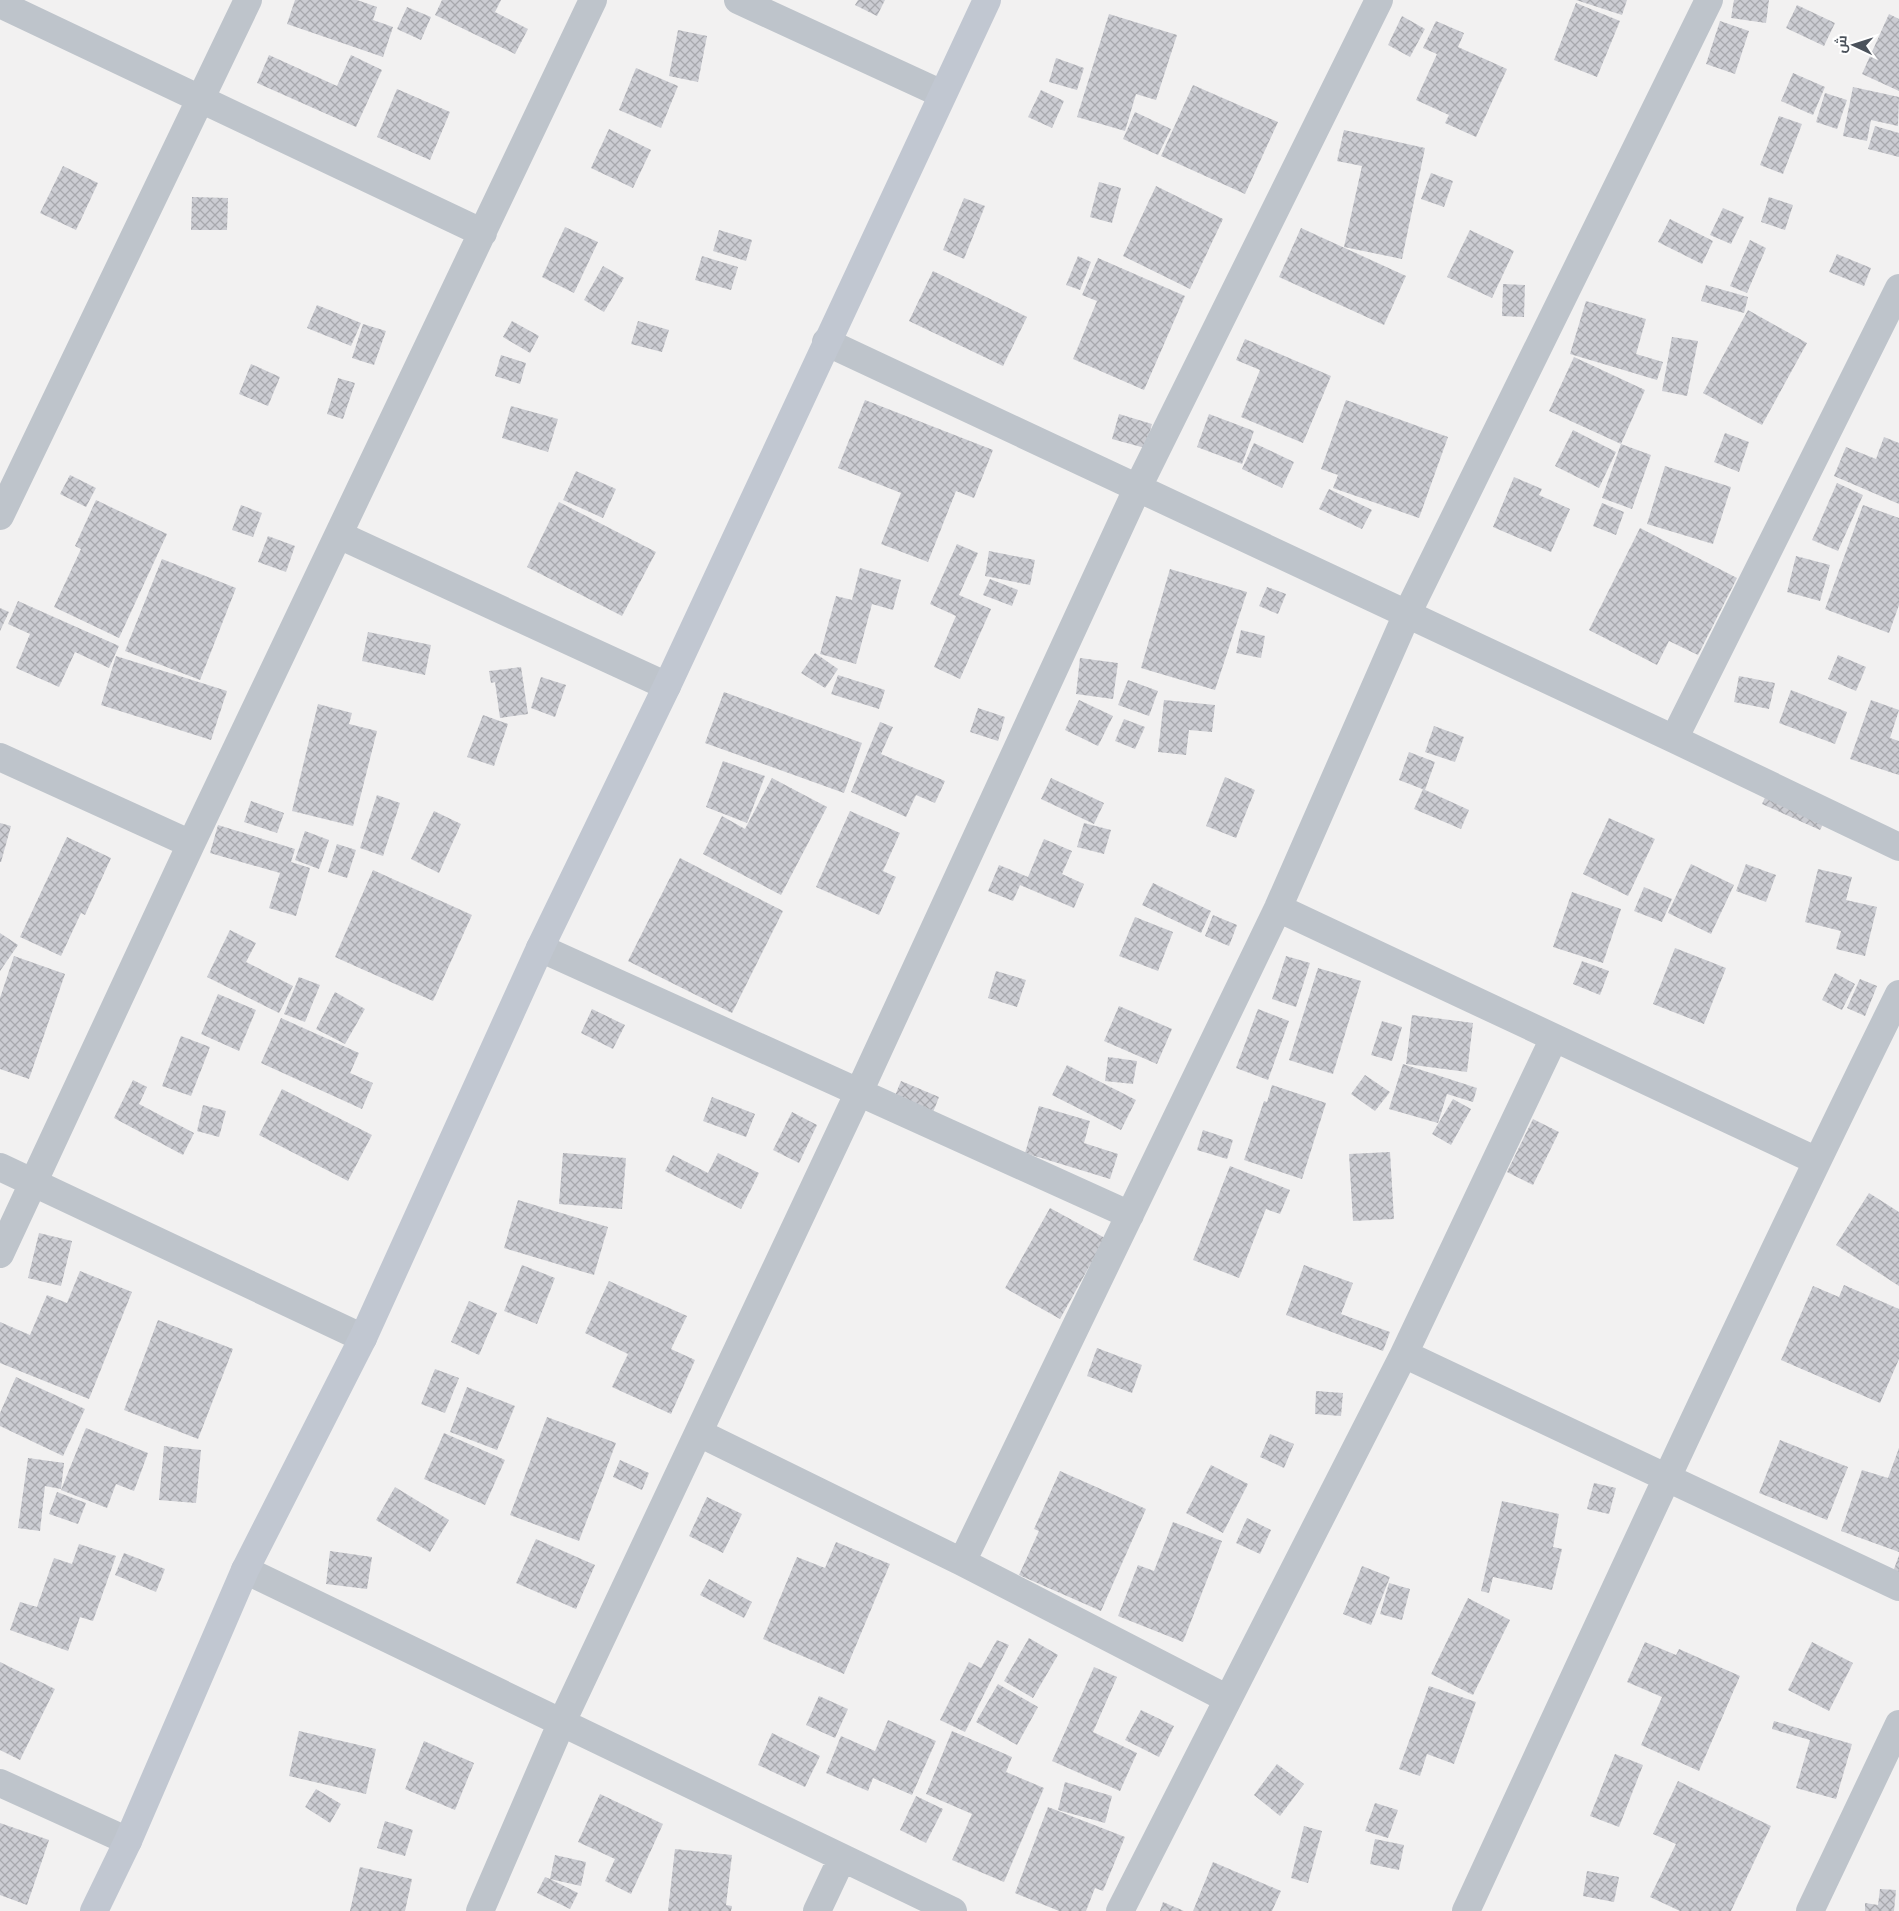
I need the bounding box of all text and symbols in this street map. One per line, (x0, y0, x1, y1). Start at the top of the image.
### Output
north arrow (1829, 20, 1879, 70)
text: ش (1831, 34, 1851, 54)

